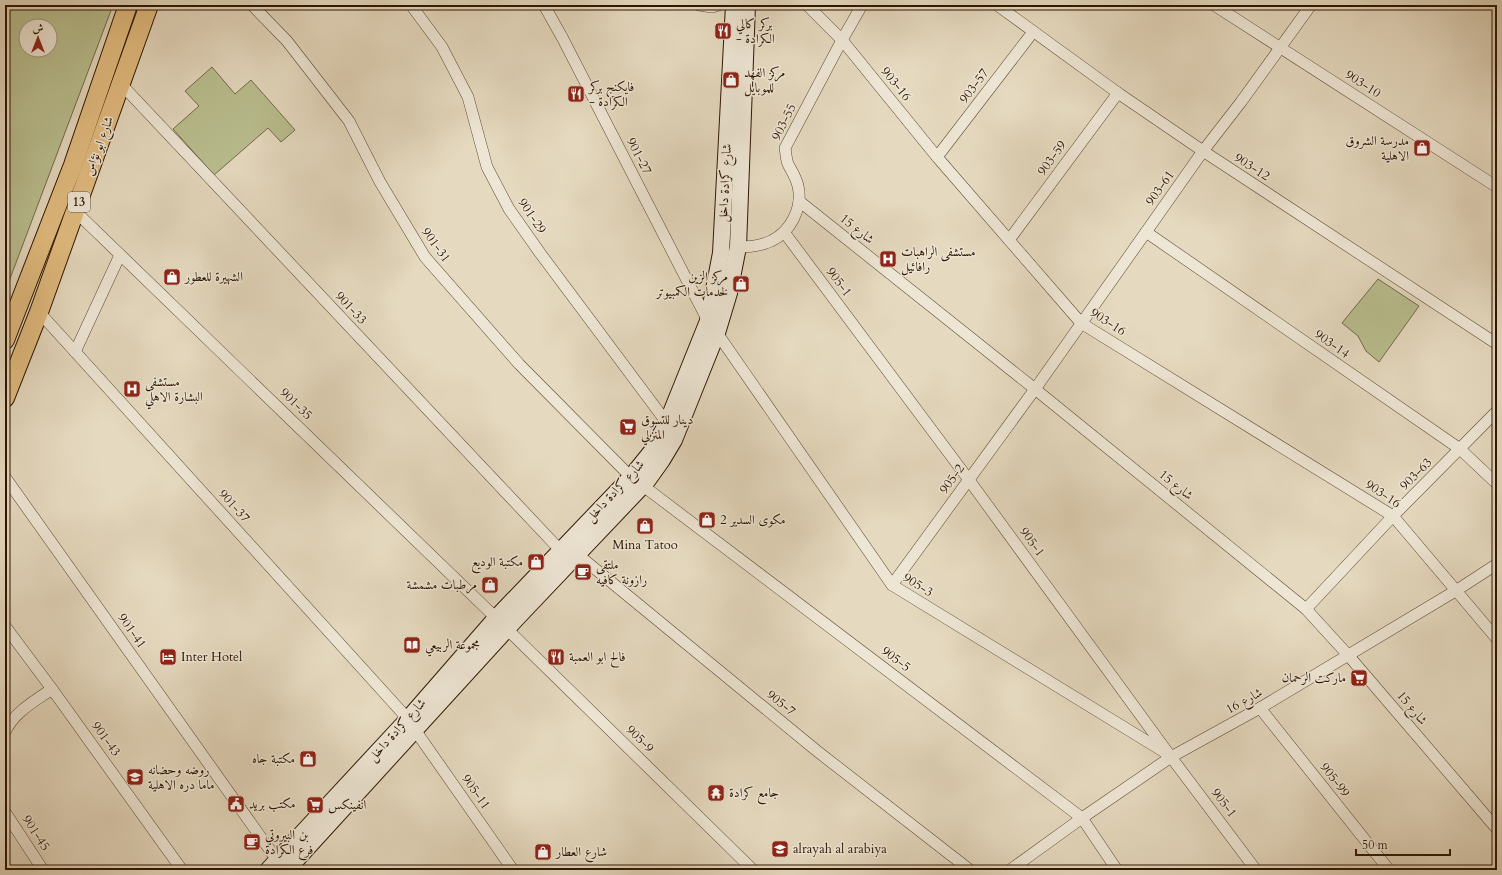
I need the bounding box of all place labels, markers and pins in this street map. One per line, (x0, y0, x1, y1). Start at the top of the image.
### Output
place label: بركر كالي - الكرادة (736, 15, 775, 48)
restaurant icon: بركر كالي - الكرادة (713, 21, 733, 41)
place label: مركز الفهد للموبايل (744, 64, 785, 97)
shop icon: مركز الفهد للموبايل (721, 70, 741, 90)
place label: فايكنج بركر - الكرادة (587, 78, 634, 111)
restaurant icon: فايكنج بركر - الكرادة (566, 84, 586, 104)
place label: مدرسة الشروق الاهلية (1345, 132, 1409, 165)
shop icon: مدرسة الشروق الاهلية (1412, 138, 1432, 158)
place label: مستشفى الراهبات رافائيل (901, 243, 976, 276)
hospital icon: مستشفى الراهبات رافائيل (878, 249, 898, 269)
shop icon: الشهيرة للعطور (162, 267, 182, 287)
place label: الشهيرة للعطور (183, 268, 243, 286)
place label: مركز الزين لخدمات الكمبيوتر (654, 268, 728, 301)
shop icon: مركز الزين لخدمات الكمبيوتر (731, 274, 751, 294)
place label: مستشفى البشارة الاهلي (145, 373, 203, 410)
hospital icon: مستشفى البشارة الاهلي (122, 379, 142, 399)
place label: دينار للتسوق المنزلي (641, 411, 693, 446)
supermarket icon: دينار للتسوق المنزلي (618, 417, 638, 437)
shop icon: مكوى السدير 2 (697, 510, 717, 530)
place label: مكوى السدير 2 (720, 511, 786, 529)
shop icon: Mina Tatoo (635, 516, 655, 536)
place label: Mina Tatoo (612, 536, 678, 554)
shop icon: مكتبة الوديع (526, 552, 546, 572)
place label: مكتبة الوديع (471, 553, 523, 574)
place label: ملتقى رازونة كافيه (596, 556, 647, 589)
cafe icon: ملتقى رازونة كافيه (573, 562, 593, 582)
shop icon: مرطبات مشمشة (480, 575, 500, 595)
place label: مرطبات مشمشة (407, 576, 477, 594)
library icon: مجموعة الربيعي (402, 635, 422, 655)
place label: مجموعة الربيعي (425, 636, 480, 657)
hotel icon: Inter Hotel (158, 647, 178, 667)
restaurant icon: فالح ابو العمبة (546, 647, 566, 667)
place label: Inter Hotel (181, 648, 243, 666)
place label: فالح ابو العمبة (569, 648, 626, 668)
supermarket icon: ماركت الرحمان (1349, 668, 1369, 688)
place label: ماركت الرحمان (1282, 669, 1346, 687)
shop icon: مكتبة جاه (298, 749, 318, 769)
place label: مكتبة جاه (252, 750, 295, 768)
place label: روضه وحضانه ماما دره الاهلية (148, 761, 215, 794)
school or university icon: روضه وحضانه ماما دره الاهلية (125, 767, 145, 787)
temple icon: جامع كرادة (706, 783, 726, 803)
place label: جامع كرادة (729, 784, 779, 805)
public building icon: مكتب بريد (226, 794, 246, 814)
place label: مكتب بريد (249, 795, 296, 813)
supermarket icon: انفينكس (305, 795, 325, 815)
place label: انفينكس (328, 796, 366, 814)
place label: بن البيروتي فرع الكرادة (265, 826, 314, 861)
cafe icon: بن البيروتي فرع الكرادة (242, 832, 262, 852)
school or university icon: alrayah al arabiya (770, 839, 790, 859)
place label: alrayah al arabiya (793, 840, 887, 858)
shop icon: شارع العطار (533, 842, 553, 862)
place label: شارع العطار (554, 843, 607, 863)

